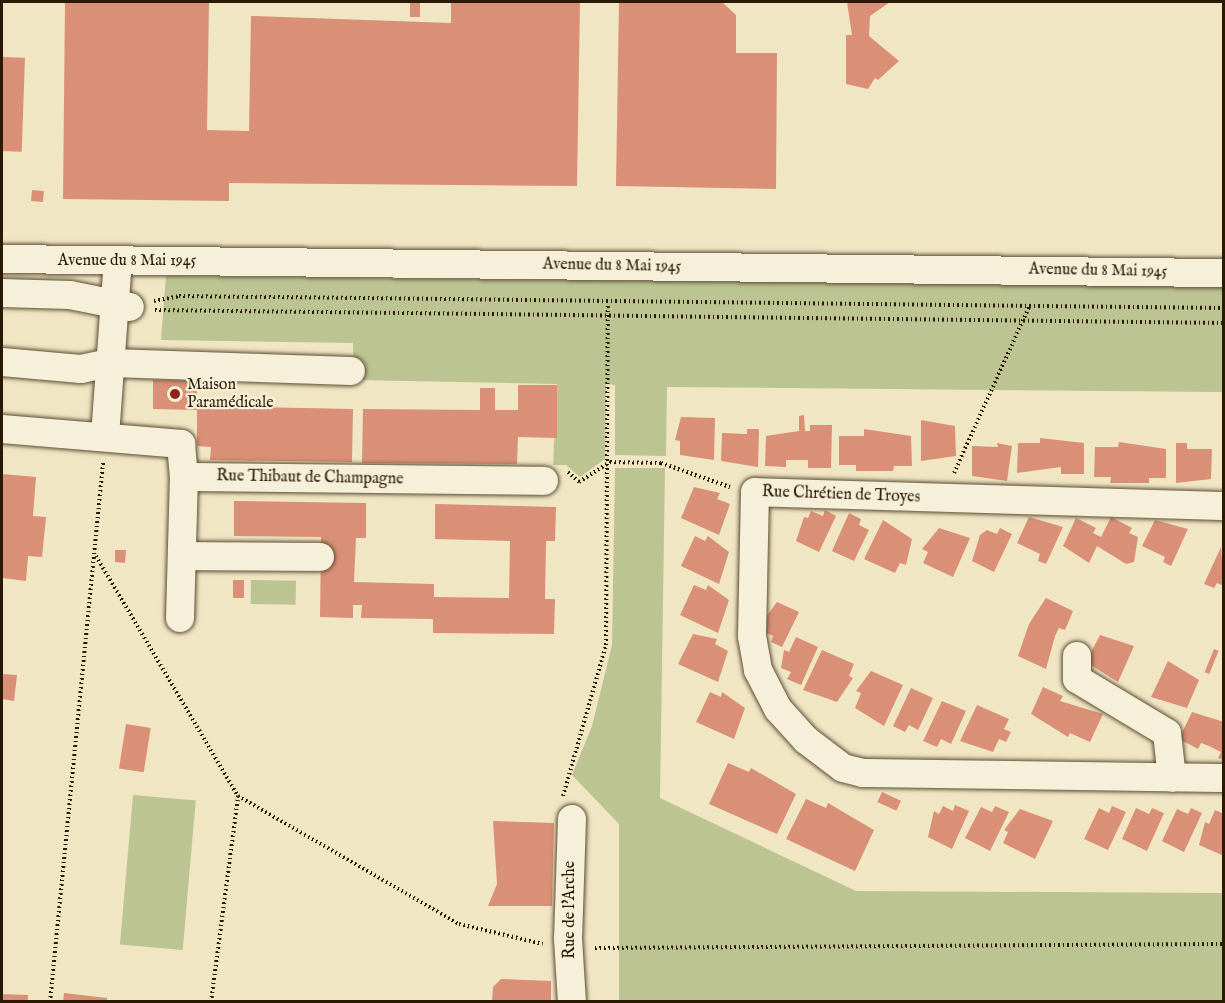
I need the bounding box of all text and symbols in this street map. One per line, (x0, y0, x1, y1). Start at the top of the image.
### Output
street label: Avenue du 8 Mai 1945 (58, 251, 196, 271)
street label: Avenue du 8 Mai 1945 (543, 255, 681, 277)
street label: Avenue du 8 Mai 1945 (1029, 260, 1167, 282)
place label: Maison Paramédicale (187, 375, 274, 413)
marker: Maison Paramédicale (168, 387, 182, 401)
street label: Rue Thibaut de Champagne (216, 467, 404, 489)
street label: Rue Chrétien de Troyes (762, 483, 920, 507)
street label: Rue de l'Arche (560, 861, 580, 959)

